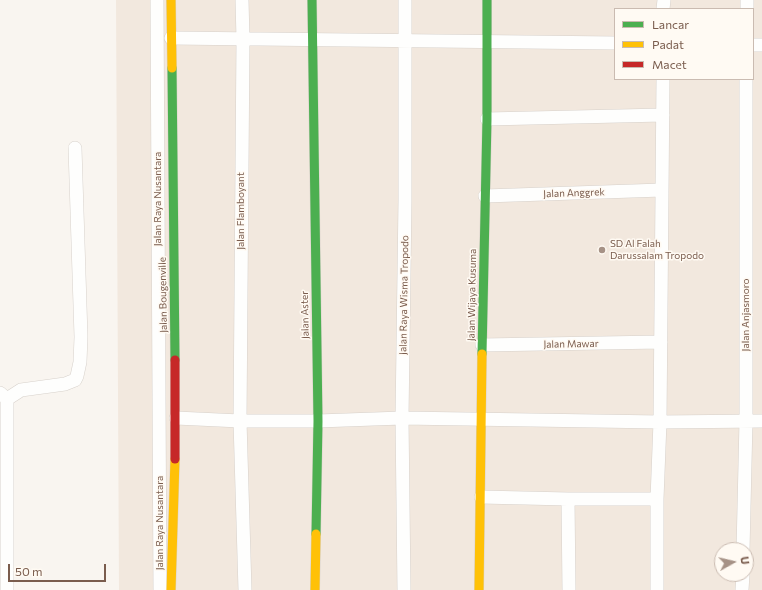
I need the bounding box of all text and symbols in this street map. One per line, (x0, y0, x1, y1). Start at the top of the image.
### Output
legend (614, 8, 754, 80)
text: Lancar (652, 17, 689, 31)
text: Padat (652, 37, 684, 51)
text: Macet (652, 57, 687, 71)
street label: Jalan Raya Nusantara (152, 152, 164, 246)
street label: Jalan Flamboyant (235, 172, 247, 250)
street label: Jalan Anggrek (543, 186, 605, 200)
street label: Jalan Raya Wisma Tropodo (397, 235, 411, 355)
place label: SD Al Falah Darussalam Tropodo (610, 238, 704, 262)
marker: SD Al Falah Darussalam Tropodo (597, 245, 607, 255)
street label: Jalan Wijaya Kusuma (465, 249, 479, 341)
street label: Jalan Bougenville (156, 257, 170, 333)
street label: Jalan Anjasmoro (740, 278, 752, 352)
street label: Jalan Aster (299, 291, 311, 339)
street label: Jalan Mawar (543, 338, 599, 350)
street label: Jalan Raya Nusantara (154, 476, 166, 570)
north arrow (714, 542, 754, 582)
scale bar (10, 556, 108, 582)
text: U (738, 556, 752, 565)
text: 50 m (15, 564, 43, 578)

